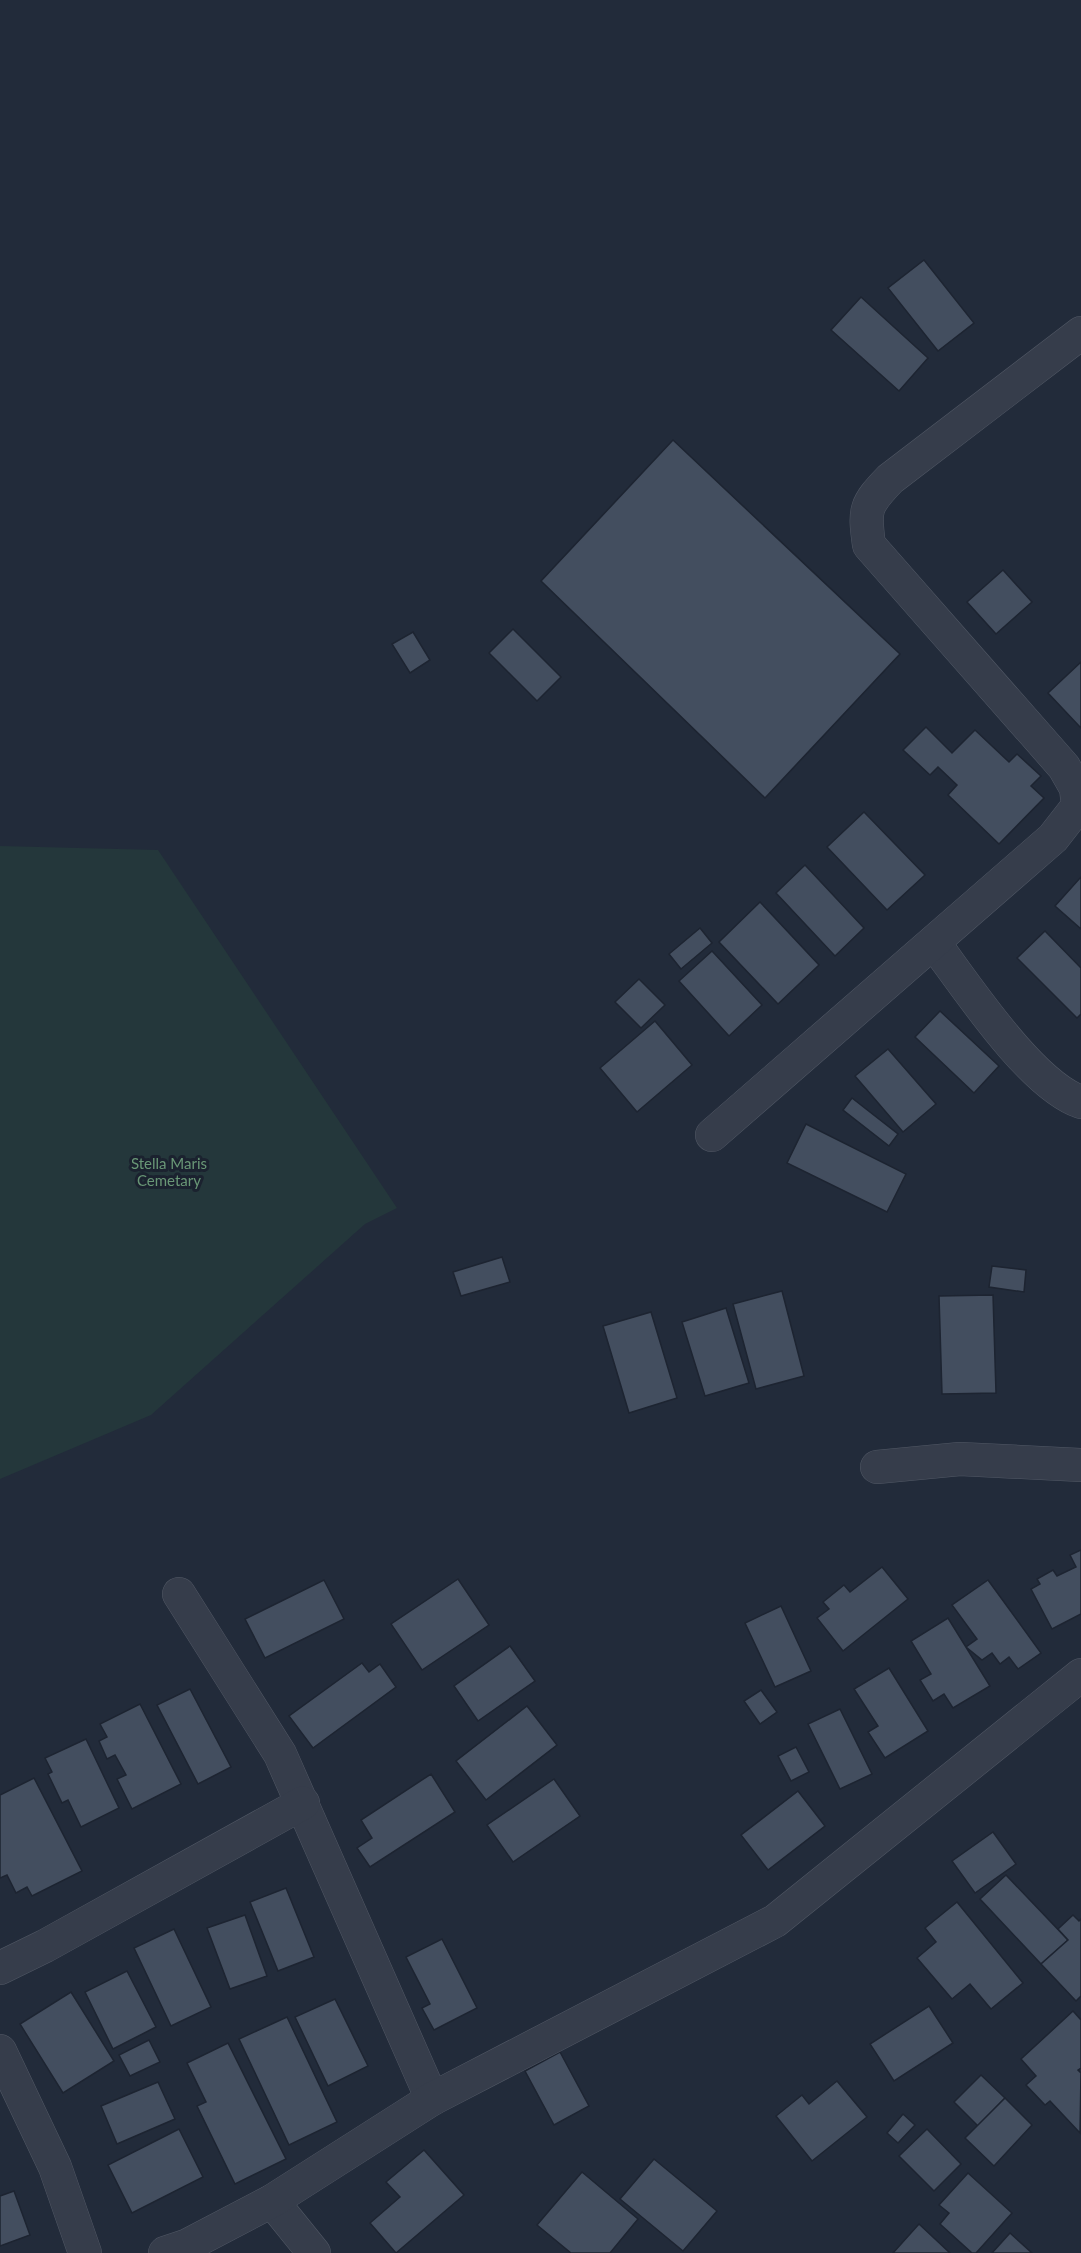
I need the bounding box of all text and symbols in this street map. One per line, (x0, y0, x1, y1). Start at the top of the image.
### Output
park label: Stella Maris Cemetary (131, 1154, 207, 1189)

